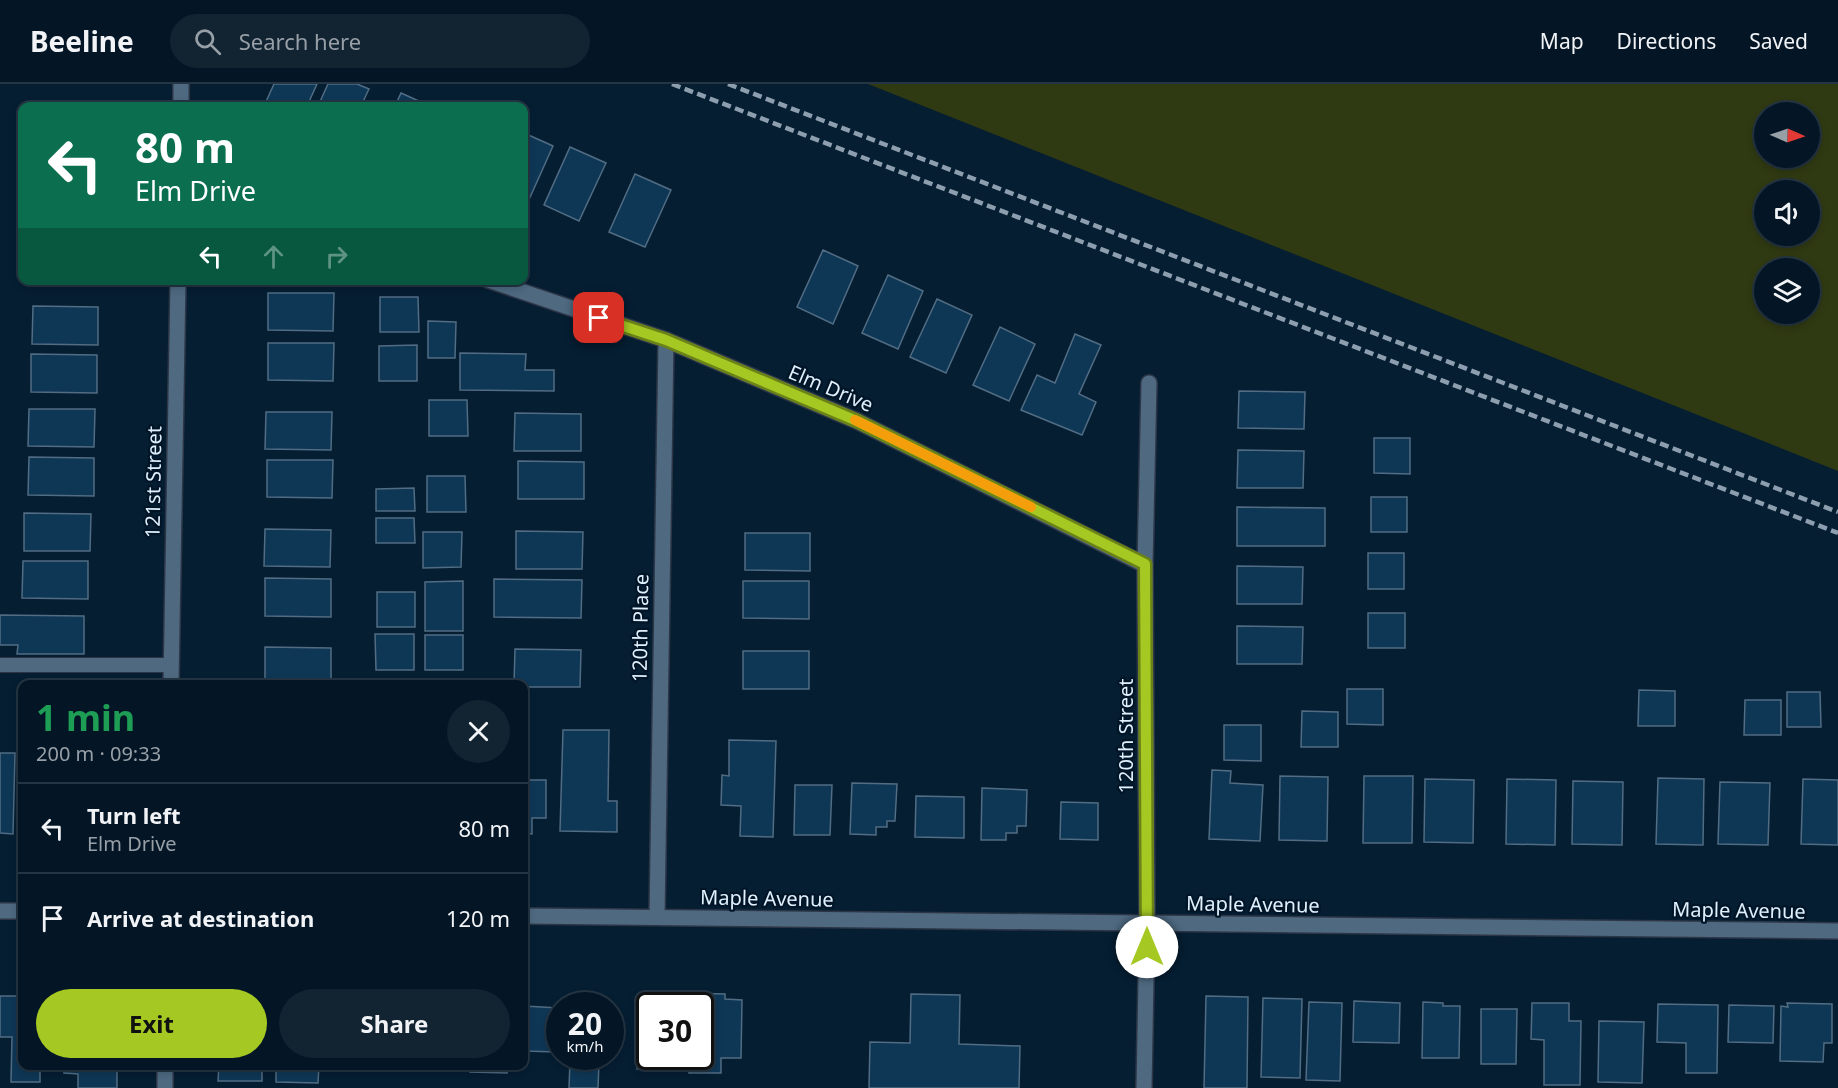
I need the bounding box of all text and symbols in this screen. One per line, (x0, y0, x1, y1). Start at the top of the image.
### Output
search box (170, 14, 590, 68)
text: Beeline (30, 22, 134, 60)
icon: search (191, 25, 224, 58)
text: Search here (239, 26, 361, 56)
text: Map (1540, 27, 1584, 55)
text: Directions (1617, 27, 1716, 55)
text: Saved (1749, 27, 1808, 55)
north arrow (1754, 102, 1820, 168)
map controls (1754, 102, 1820, 324)
text: 80 m (135, 118, 235, 175)
icon: left (36, 126, 114, 204)
text: Elm Drive (135, 172, 256, 209)
button: sound (1754, 180, 1820, 246)
icon: left (194, 240, 227, 273)
icon: ahead (257, 240, 290, 273)
icon: right (320, 240, 353, 273)
button: layers (1754, 258, 1820, 324)
pin (573, 292, 624, 343)
icon: arrive (582, 301, 615, 334)
street label: Elm Drive (784, 358, 878, 418)
street label: 121st Street (139, 426, 167, 538)
street label: 120th Place (626, 574, 654, 682)
street label: 120th Street (1112, 679, 1139, 793)
text: 1 min (36, 693, 135, 742)
button: close (447, 700, 510, 763)
text: 200 m · 09:33 (36, 740, 161, 767)
text: Turn left (87, 800, 181, 830)
icon: left (36, 812, 69, 845)
text: 80 m (459, 813, 510, 843)
text: Elm Drive (87, 830, 177, 857)
street label: Maple Avenue (700, 883, 834, 913)
street label: Maple Avenue (1186, 889, 1320, 919)
street label: Maple Avenue (1672, 895, 1806, 925)
icon: arrive (36, 902, 69, 935)
text: Arrive at destination (87, 903, 314, 933)
text: 120 m (446, 903, 510, 933)
position arrow (1115, 915, 1179, 979)
button: Exit (36, 989, 267, 1058)
button: Share (279, 989, 510, 1058)
speed limit sign: 30 (636, 992, 714, 1070)
text: 20 (568, 1003, 602, 1044)
text: km/h (567, 1036, 603, 1056)

